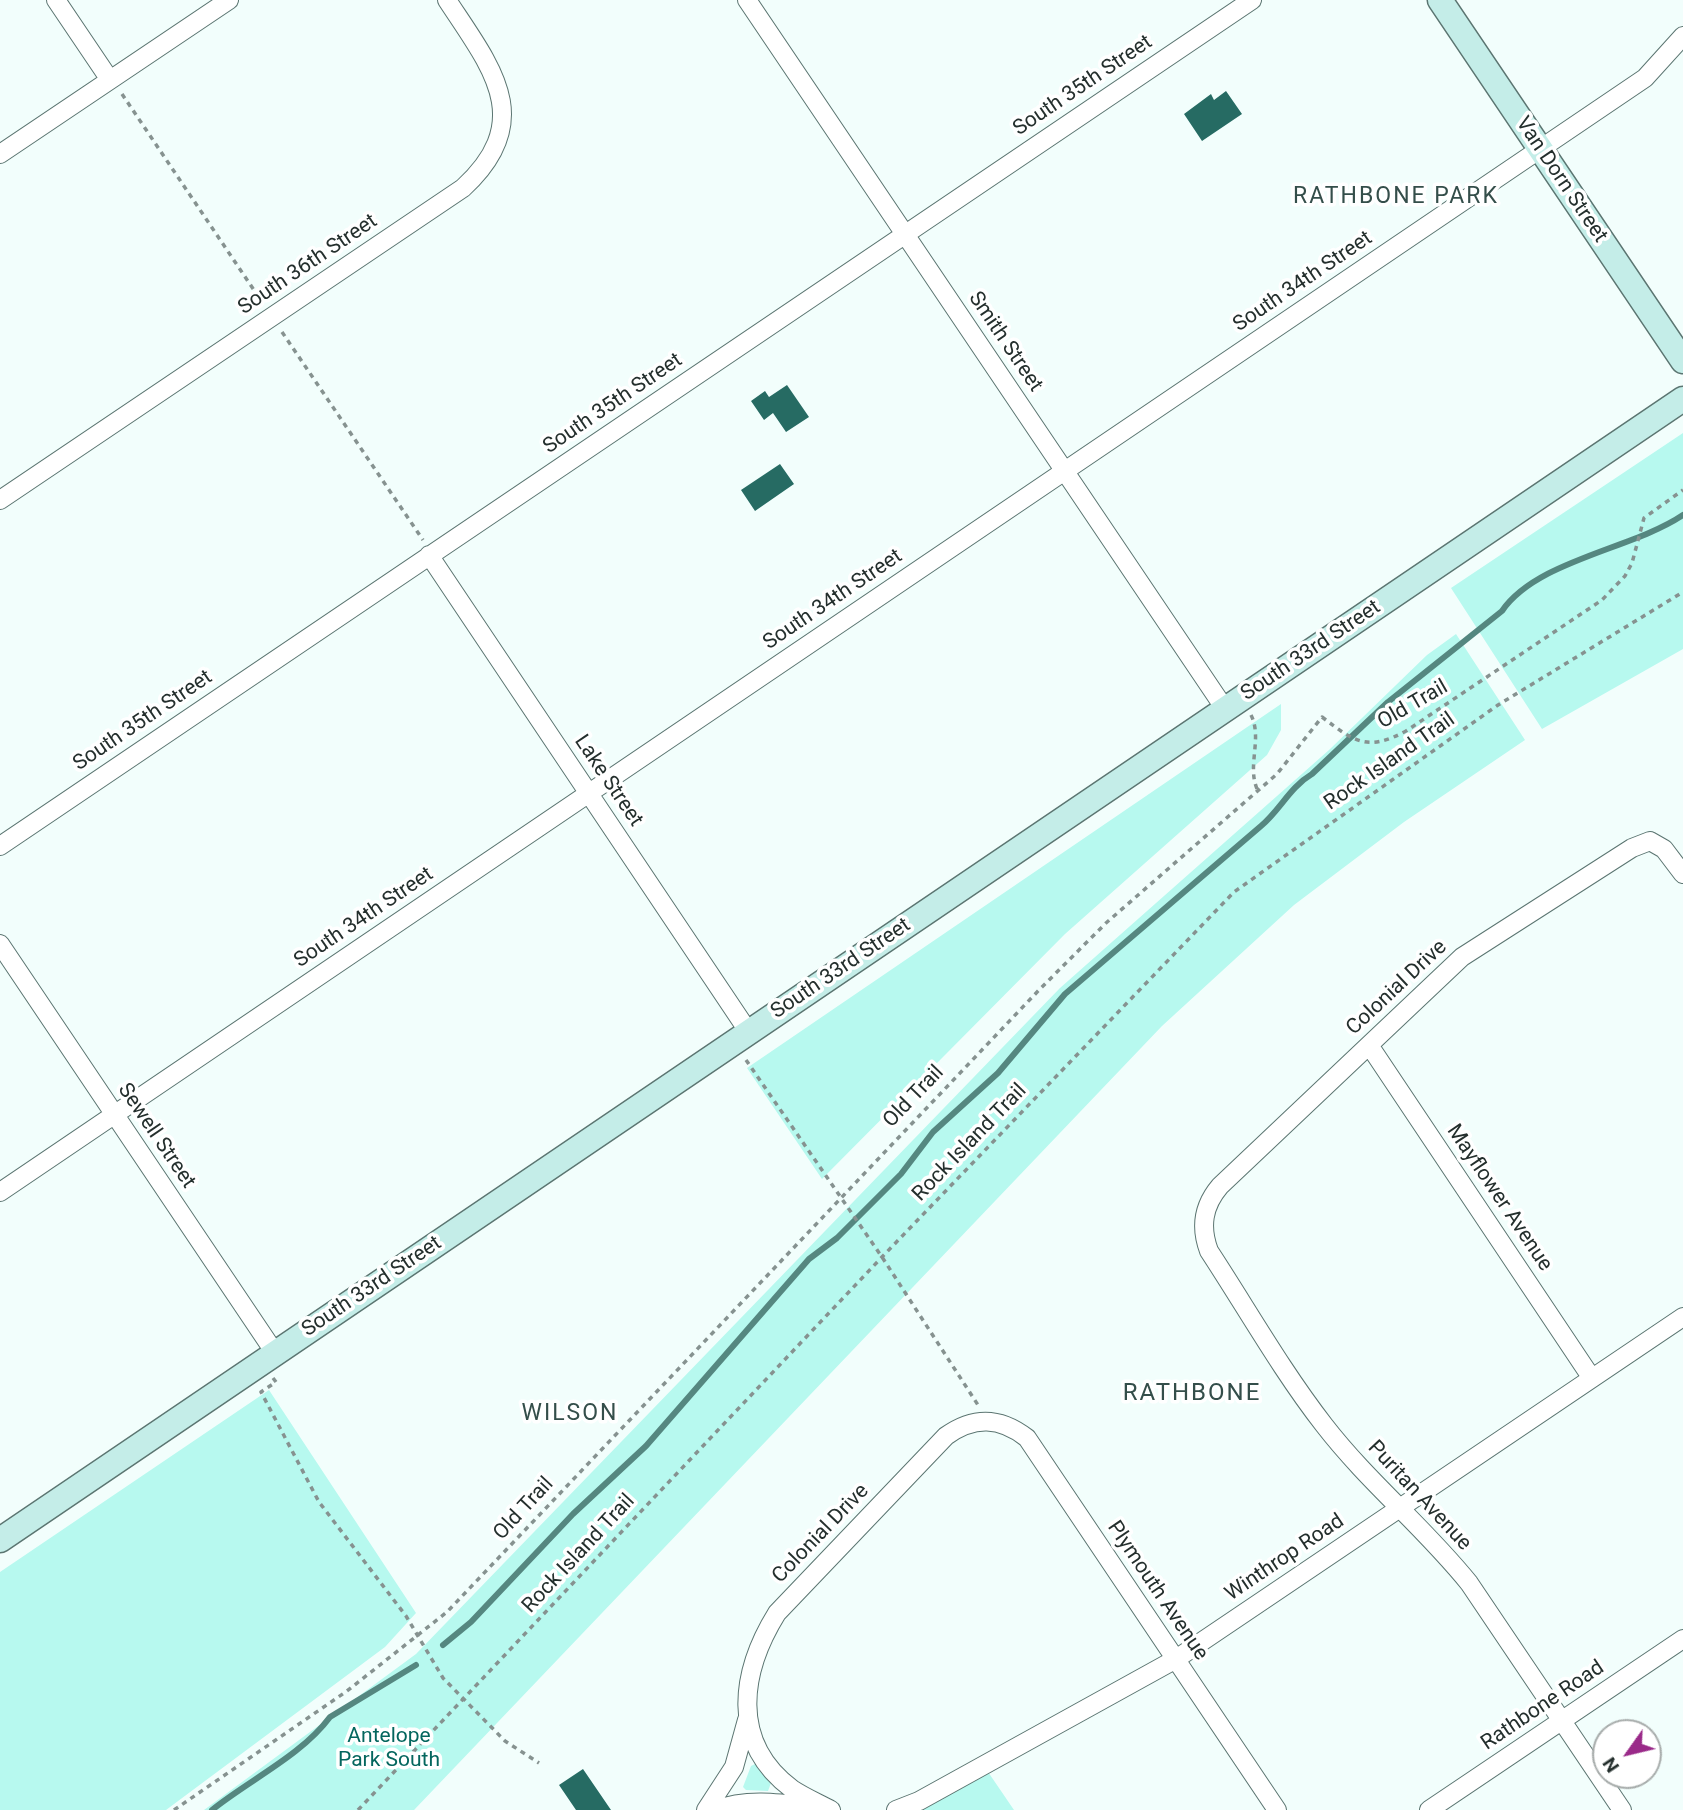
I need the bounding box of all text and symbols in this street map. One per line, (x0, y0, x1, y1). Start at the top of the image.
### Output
street label: South 35th Street (1009, 30, 1157, 142)
street label: Van Dorn Street (1510, 112, 1612, 248)
district label: RATHBONE PARK (1295, 183, 1497, 211)
street label: South 36th Street (234, 209, 382, 321)
street label: South 34th Street (1229, 226, 1377, 338)
street label: Smith Street (962, 287, 1048, 397)
street label: South 35th Street (539, 348, 687, 460)
street label: South 34th Street (759, 544, 907, 656)
street label: South 33rd Street (1237, 595, 1385, 707)
street label: South 35th Street (69, 665, 217, 777)
street label: Old Trail (1373, 675, 1453, 735)
street label: Rock Island Trail (1320, 708, 1460, 816)
street label: Lake Street (568, 730, 648, 832)
street label: South 34th Street (290, 862, 438, 974)
street label: South 33rd Street (767, 913, 915, 1025)
street label: Colonial Drive (1341, 935, 1453, 1041)
street label: Old Trail (878, 1061, 950, 1133)
street label: Sewell Street (112, 1079, 200, 1193)
street label: Rock Island Trail (908, 1079, 1032, 1207)
street label: Mayflower Avenue (1441, 1120, 1557, 1276)
street label: South 33rd Street (298, 1231, 446, 1343)
district label: RATHBONE (1124, 1380, 1260, 1408)
district label: WILSON (522, 1400, 618, 1428)
street label: Puritan Avenue (1362, 1436, 1476, 1556)
street label: Old Trail (489, 1472, 559, 1546)
street label: Colonial Drive (767, 1479, 875, 1589)
street label: Rock Island Trail (517, 1489, 641, 1619)
street label: Winthrop Road (1221, 1509, 1349, 1607)
street label: Plymouth Avenue (1101, 1517, 1213, 1665)
street label: Rathbone Road (1477, 1656, 1609, 1756)
north arrow (1592, 1719, 1662, 1789)
park label: Antelope Park South (338, 1724, 440, 1774)
text: N (1598, 1753, 1624, 1777)

